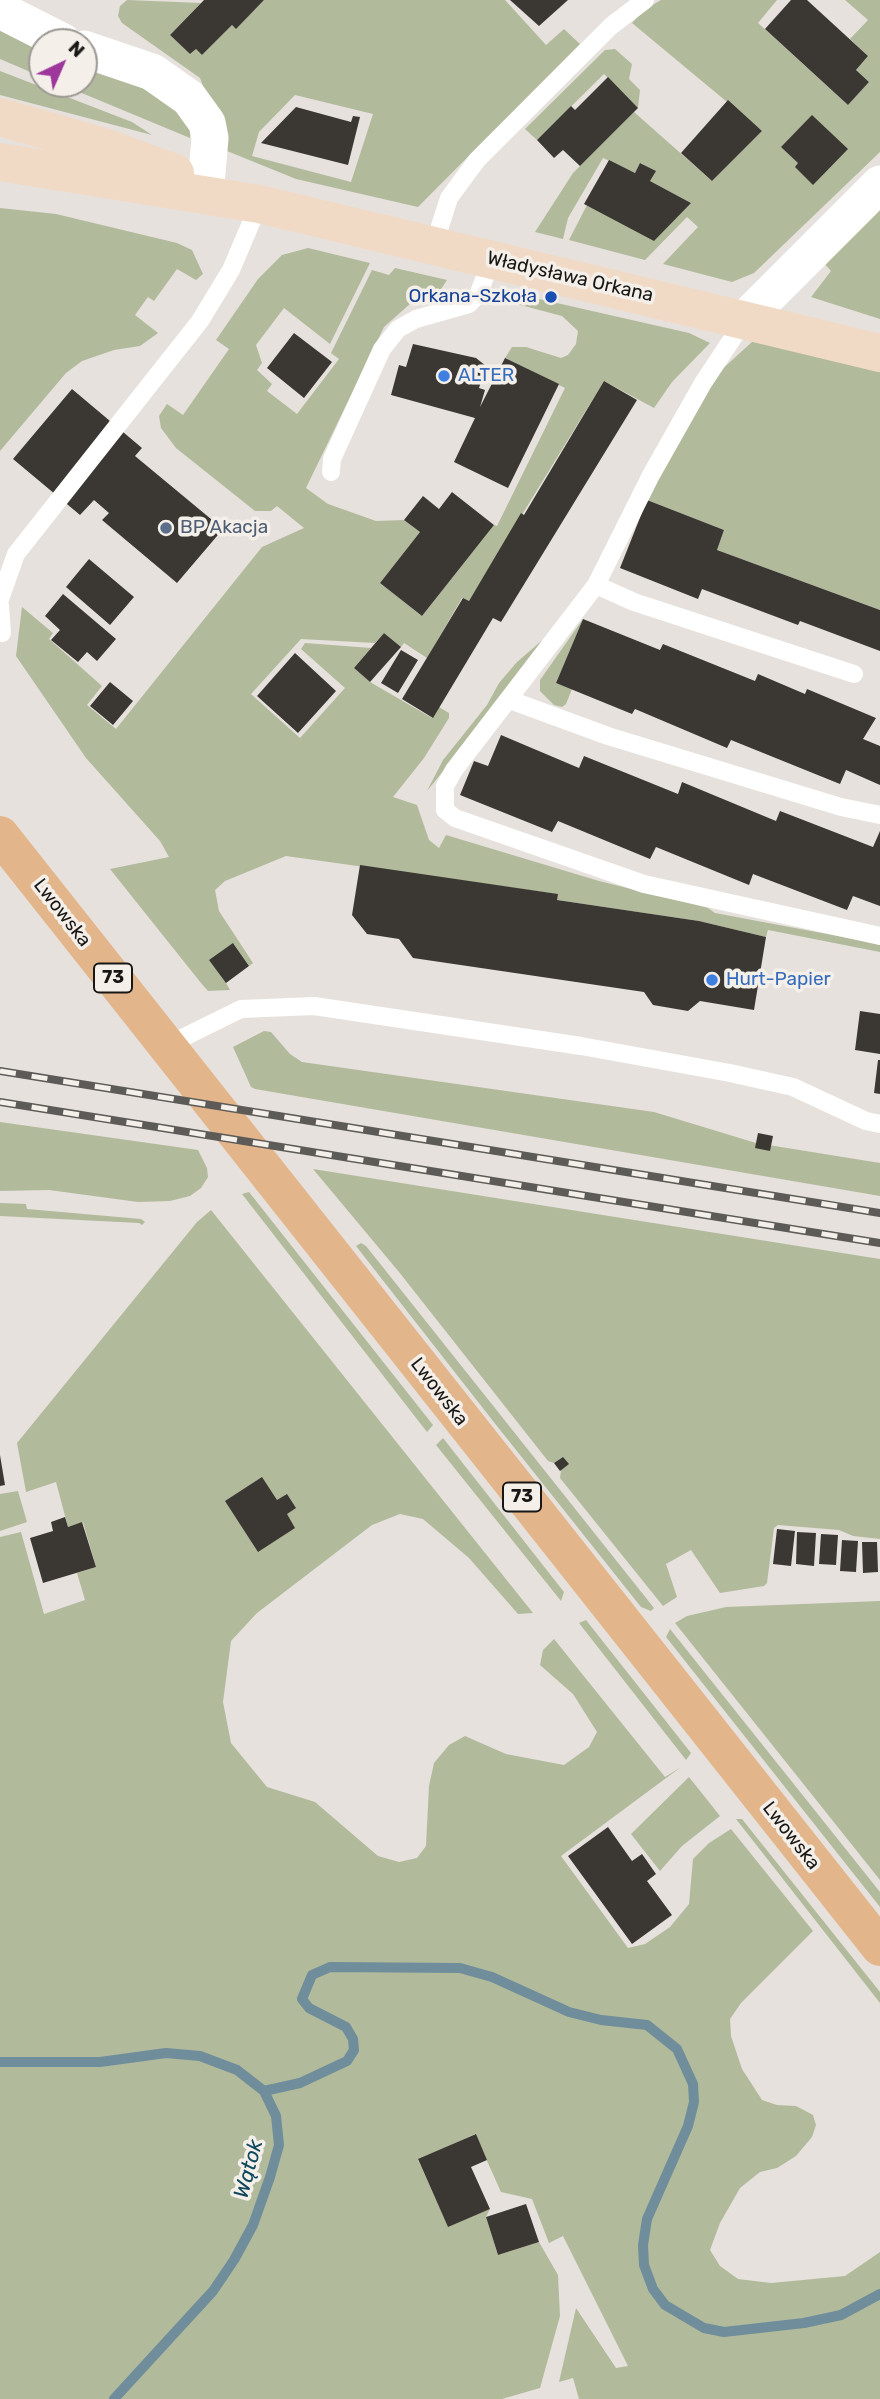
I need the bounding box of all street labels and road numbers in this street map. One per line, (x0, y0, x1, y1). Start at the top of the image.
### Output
street label: Władysława Orkana (485, 247, 655, 307)
street label: Lwowska (28, 874, 96, 952)
road number: 73 (94, 964, 132, 993)
street label: Lwowska (405, 1353, 473, 1431)
road number: 73 (503, 1482, 541, 1512)
street label: Lwowska (757, 1797, 825, 1875)

